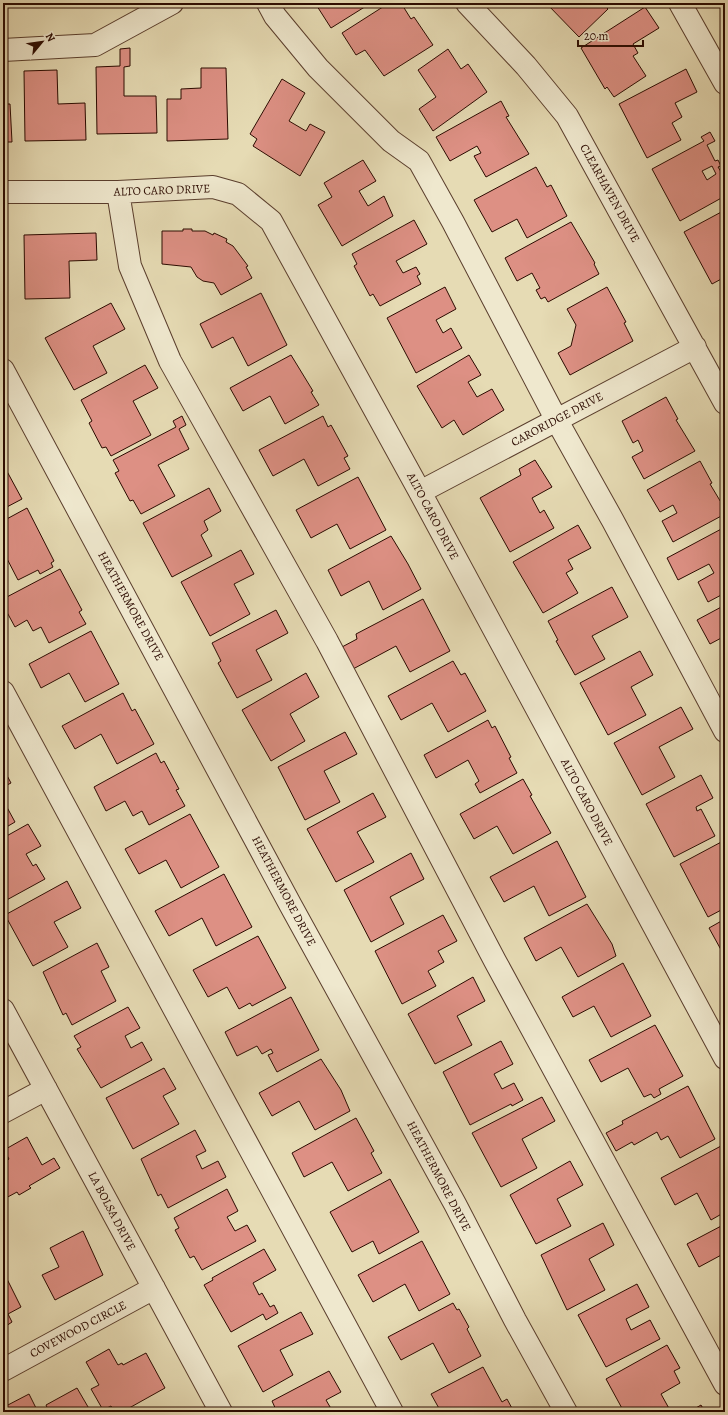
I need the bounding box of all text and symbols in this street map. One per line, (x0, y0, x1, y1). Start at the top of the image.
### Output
north arrow (22, 22, 62, 62)
scale bar (578, 22, 643, 48)
text: 20 m (584, 28, 608, 44)
text: N (42, 30, 59, 45)
street label: CLEARHAVEN DRIVE (576, 141, 644, 245)
street label: ALTO CARO DRIVE (112, 180, 211, 200)
street label: CARORIDGE DRIVE (508, 388, 606, 450)
street label: ALTO CARO DRIVE (403, 469, 463, 562)
street label: HEATHERMORE DRIVE (94, 549, 168, 663)
street label: ALTO CARO DRIVE (557, 755, 617, 848)
street label: HEATHERMORE DRIVE (248, 833, 320, 949)
street label: HEATHERMORE DRIVE (403, 1118, 475, 1234)
street label: LA BOLSA DRIVE (84, 1169, 140, 1253)
street label: COVEWOOD CIRCLE (27, 1297, 129, 1361)

